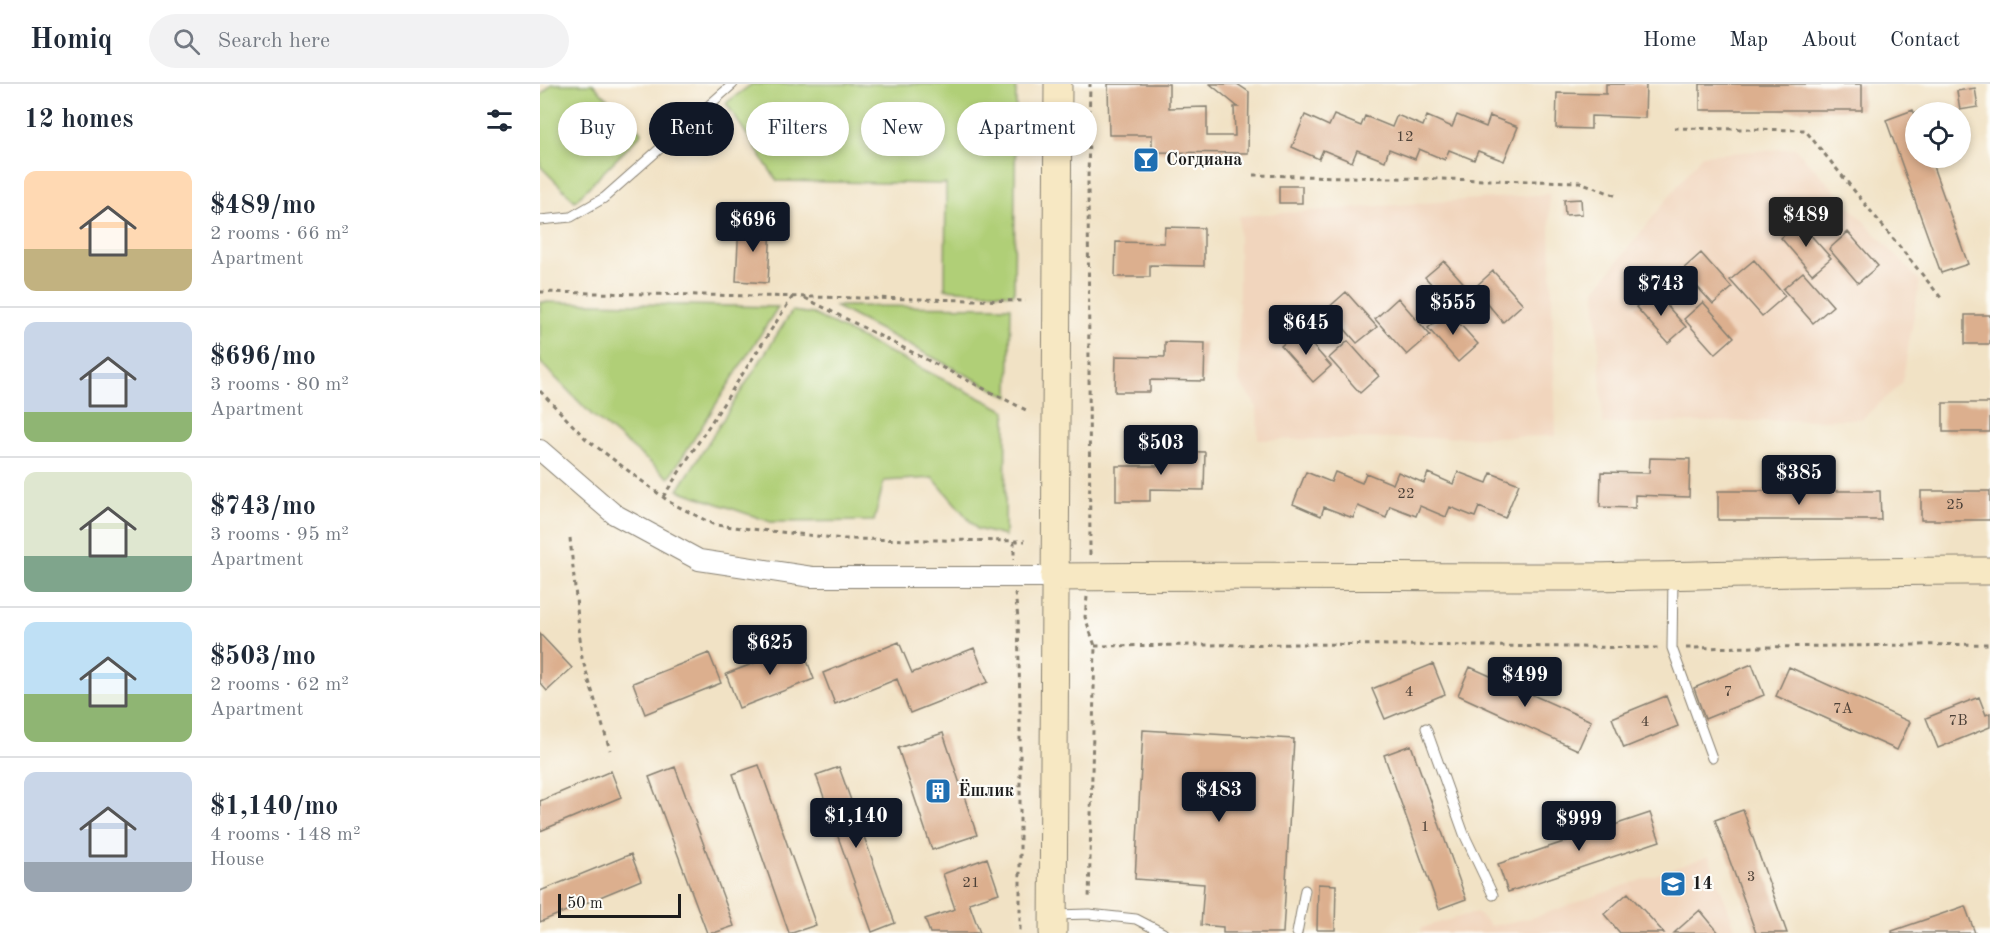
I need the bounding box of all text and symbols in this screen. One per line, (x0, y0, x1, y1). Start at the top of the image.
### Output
search box (149, 14, 569, 68)
icon: search (170, 25, 203, 58)
text: Homiq (30, 27, 113, 55)
text: Search here (218, 30, 330, 52)
text: Home (1643, 30, 1696, 51)
text: Map (1729, 30, 1768, 51)
text: About (1801, 30, 1857, 51)
text: Contact (1890, 30, 1960, 51)
chip: Buy (558, 102, 637, 156)
chip: Rent (649, 102, 734, 156)
chip: Filters (746, 102, 849, 156)
chip: New (861, 102, 945, 156)
chip: Apartment (957, 102, 1097, 156)
map controls (1905, 102, 1971, 168)
button: locate (1905, 102, 1971, 168)
icon: filters (483, 104, 516, 137)
text: 12 homes (24, 107, 133, 133)
house number: 12 (1396, 130, 1414, 145)
bar icon: Согдиана (1131, 145, 1161, 175)
place label: Согдиана (1166, 151, 1243, 169)
text: $489/mo (210, 193, 316, 219)
icon: home (72, 195, 144, 267)
pin: $489 (1770, 197, 1842, 248)
pin: $696 (717, 202, 789, 253)
text: $489 (1783, 206, 1829, 226)
text: $696 (730, 211, 776, 231)
text: 2 rooms · 66 m² (210, 224, 349, 244)
text: Apartment (210, 249, 304, 269)
pin: $743 (1625, 266, 1697, 317)
text: $743 (1638, 275, 1684, 295)
pin: $555 (1417, 285, 1489, 336)
text: $555 (1430, 294, 1476, 314)
pin: $645 (1270, 305, 1342, 356)
text: $645 (1283, 314, 1329, 334)
text: $696/mo (210, 344, 316, 370)
icon: home (72, 346, 144, 418)
text: 3 rooms · 80 m² (210, 375, 349, 395)
text: Apartment (210, 400, 304, 420)
pin: $503 (1125, 425, 1197, 476)
text: $503 (1138, 434, 1184, 454)
pin: $385 (1763, 455, 1835, 506)
text: $385 (1776, 464, 1822, 484)
house number: 22 (1397, 487, 1415, 502)
text: $743/mo (210, 494, 316, 520)
icon: home (72, 496, 144, 568)
house number: 25 (1946, 498, 1964, 513)
text: 3 rooms · 95 m² (210, 525, 349, 545)
text: Apartment (210, 550, 304, 570)
pin: $625 (734, 625, 806, 676)
text: $625 (747, 634, 793, 654)
text: $503/mo (210, 644, 316, 670)
icon: home (72, 646, 144, 718)
pin: $499 (1489, 657, 1561, 708)
text: $499 (1502, 666, 1548, 686)
text: 2 rooms · 62 m² (210, 675, 349, 695)
house number: 4 (1405, 685, 1413, 700)
house number: 7 (1724, 685, 1732, 700)
text: Apartment (210, 700, 304, 720)
house number: 7A (1833, 702, 1854, 717)
house number: 7B (1948, 714, 1968, 729)
house number: 4 (1641, 715, 1649, 730)
pin: $483 (1183, 772, 1255, 823)
building icon: Ёшлик (923, 776, 953, 806)
place label: Ёшлик (958, 779, 1015, 800)
text: $483 (1196, 781, 1242, 801)
text: $1,140/mo (210, 794, 338, 820)
icon: home (72, 796, 144, 868)
pin: $1,140 (807, 798, 905, 849)
pin: $999 (1543, 801, 1615, 852)
text: $1,140 (824, 807, 888, 827)
text: $999 (1556, 810, 1602, 830)
house number: 1 (1421, 820, 1429, 835)
text: 4 rooms · 148 m² (210, 825, 360, 845)
text: House (210, 850, 264, 870)
school or university icon: 14 (1658, 869, 1688, 899)
house number: 3 (1747, 870, 1755, 885)
place label: 14 (1692, 875, 1713, 893)
house number: 21 (962, 876, 980, 891)
scale bar (558, 891, 681, 918)
text: 50 m (567, 896, 603, 912)

